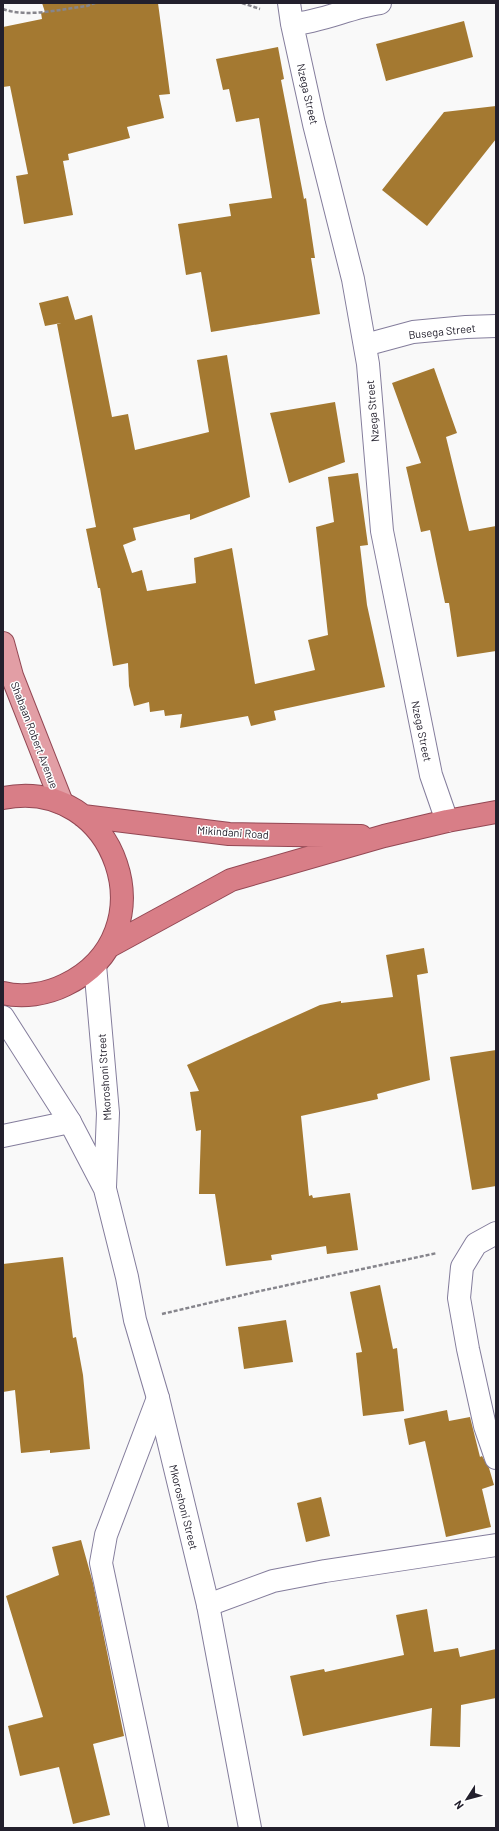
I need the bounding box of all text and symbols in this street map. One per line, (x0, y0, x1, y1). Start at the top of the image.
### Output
street label: Nzega Street (295, 62, 321, 126)
street label: Busega Street (408, 321, 476, 341)
street label: Nzega Street (363, 380, 381, 442)
street label: Shabaan Robert Avenue (9, 680, 61, 790)
street label: Nzega Street (409, 699, 435, 763)
street label: Mikindani Road (197, 823, 269, 841)
street label: Mkoroshoni Street (94, 1033, 114, 1121)
street label: Mkoroshoni Street (167, 1463, 201, 1551)
north arrow (447, 1779, 487, 1819)
text: N (451, 1798, 466, 1812)

